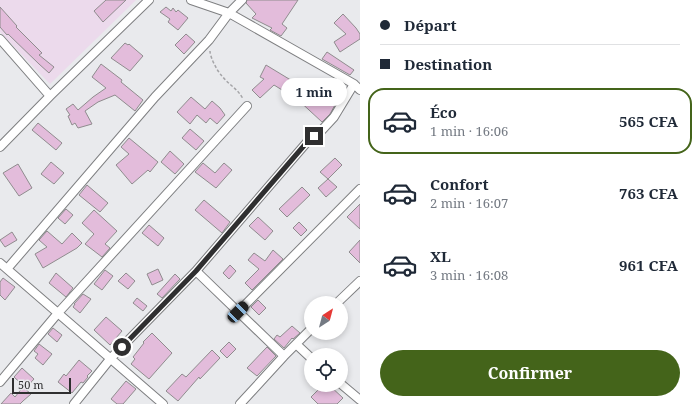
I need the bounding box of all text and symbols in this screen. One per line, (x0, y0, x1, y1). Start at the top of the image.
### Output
text: Départ (404, 15, 457, 35)
text: Destination (404, 54, 492, 74)
callout: 1 min (281, 78, 347, 106)
text: 1 min (296, 83, 332, 101)
text: Éco (430, 102, 457, 122)
icon: car (382, 103, 418, 139)
text: 565 CFA (619, 111, 678, 131)
text: 1 min · 16:06 (430, 122, 508, 140)
route end (305, 127, 323, 145)
text: Confort (430, 174, 489, 194)
icon: car (382, 175, 418, 211)
text: 763 CFA (619, 183, 678, 203)
text: 2 min · 16:07 (430, 194, 508, 212)
text: XL (430, 246, 451, 266)
icon: car (382, 247, 418, 283)
text: 961 CFA (619, 255, 678, 275)
text: 3 min · 16:08 (430, 266, 508, 284)
north arrow (304, 296, 348, 340)
map controls (304, 296, 348, 392)
car (225, 299, 251, 325)
route start (113, 338, 131, 356)
button: locate (304, 348, 348, 392)
button: Confirmer (380, 350, 680, 396)
scale bar (12, 376, 71, 395)
text: 50 m (18, 377, 44, 392)

